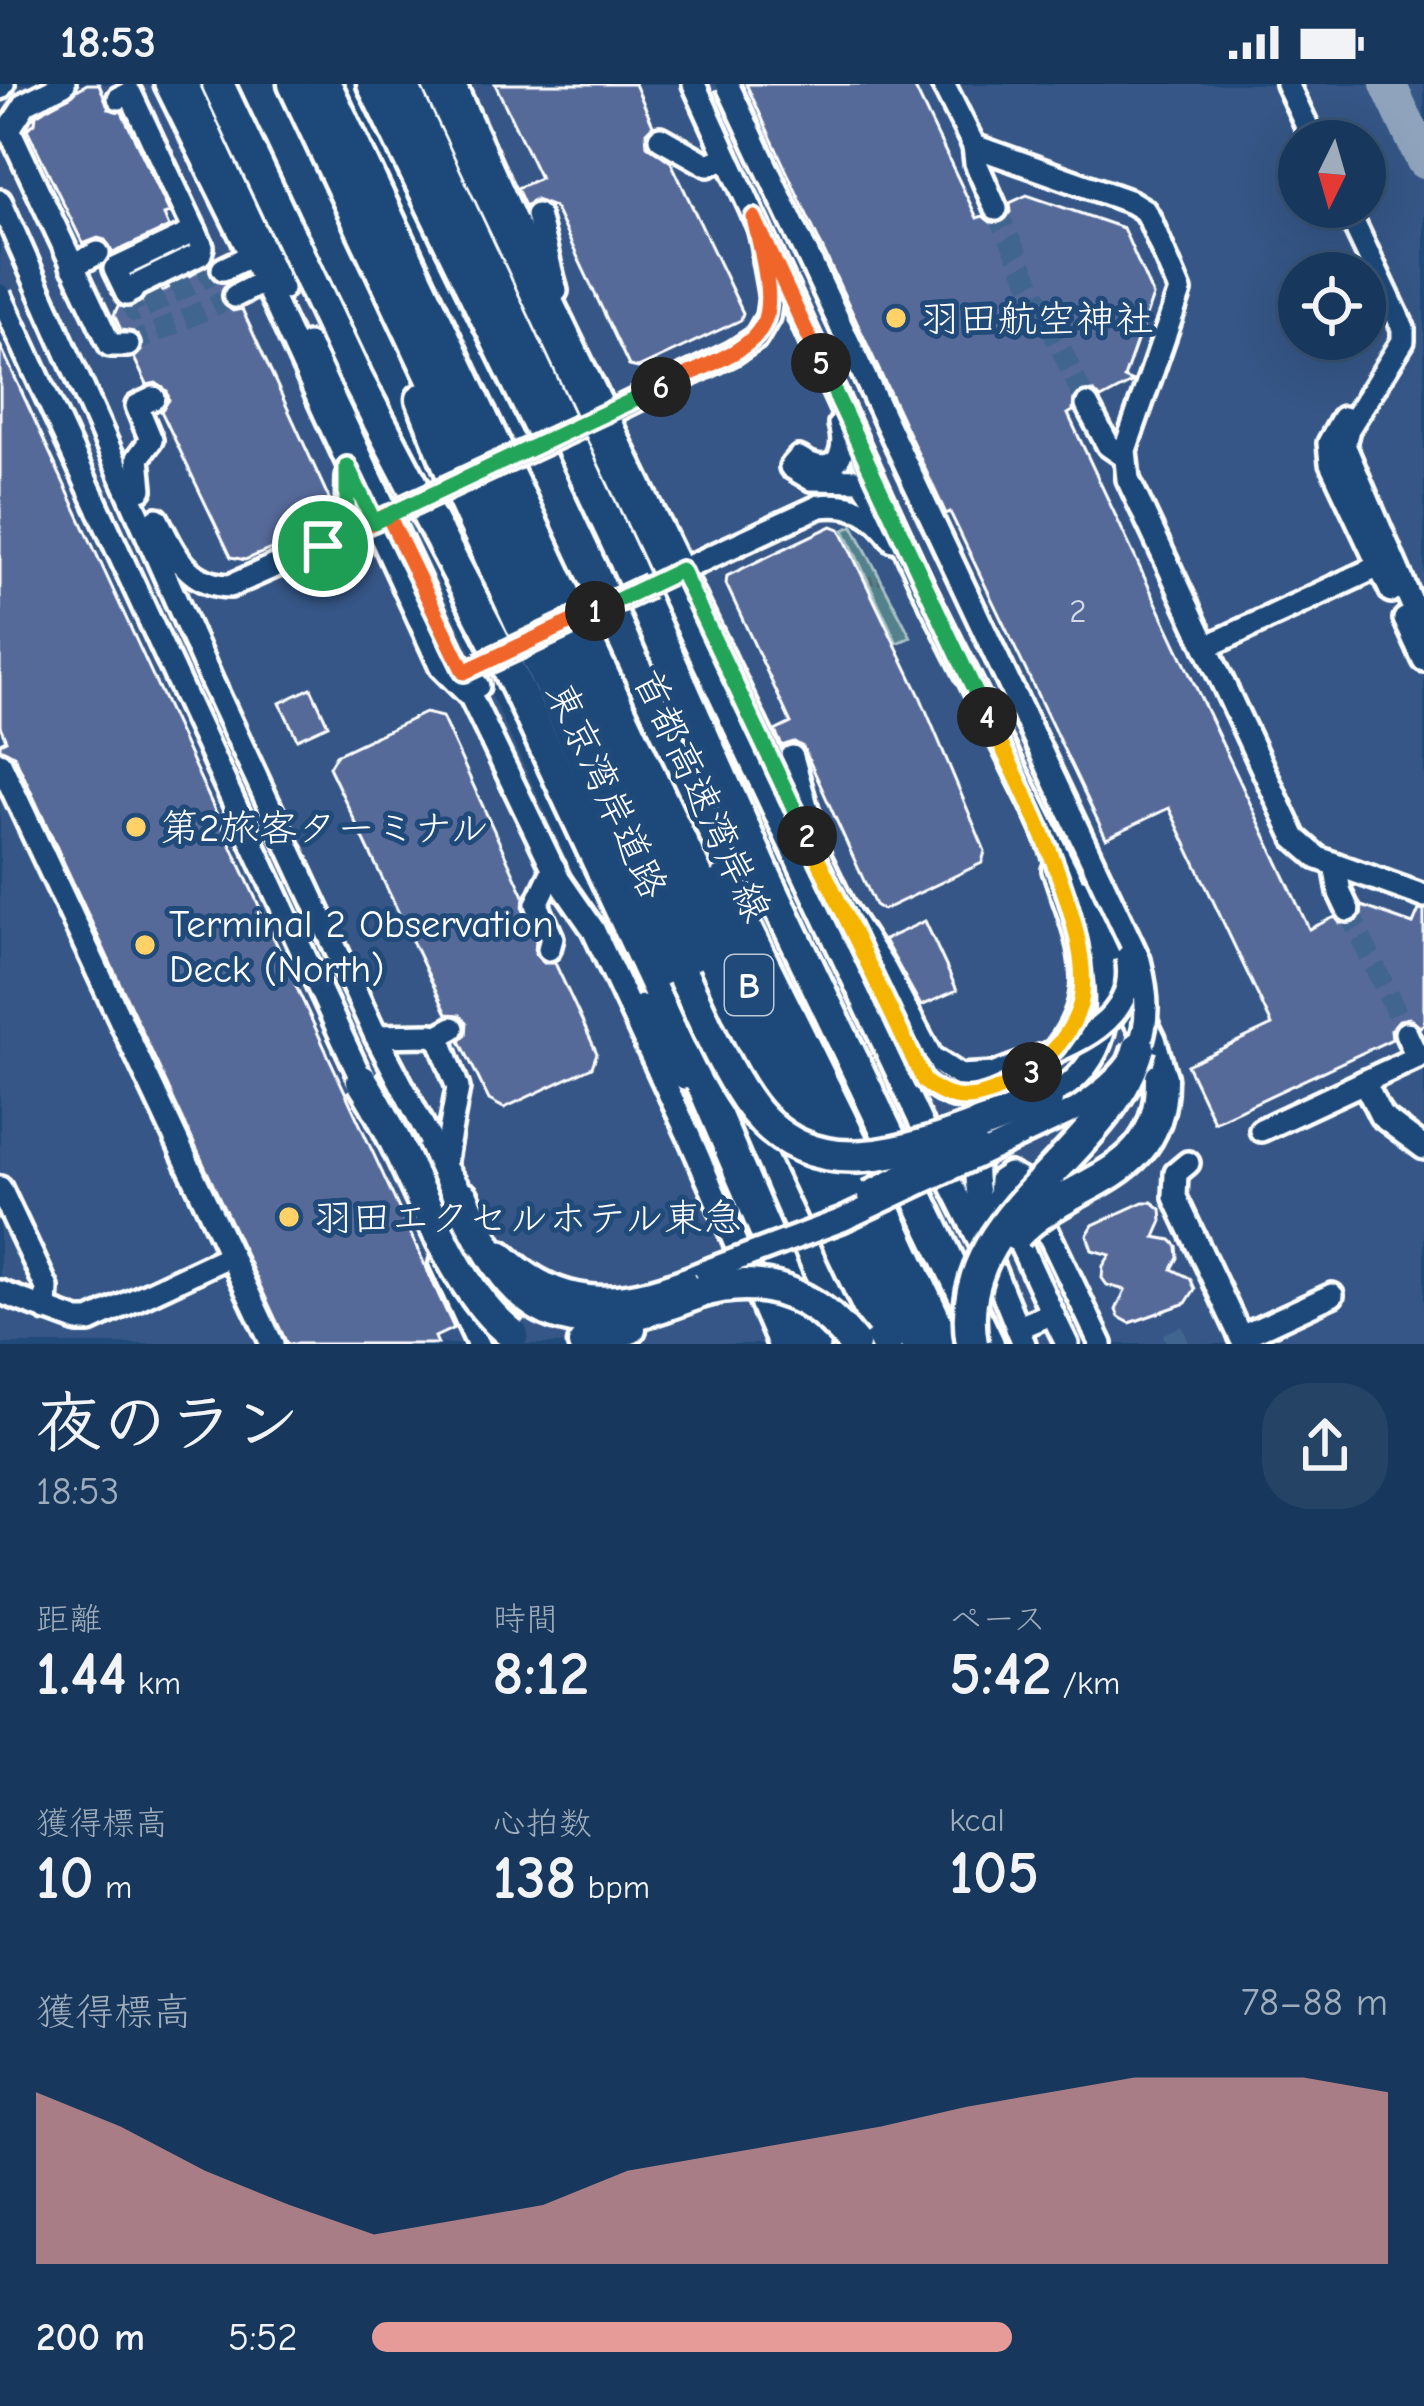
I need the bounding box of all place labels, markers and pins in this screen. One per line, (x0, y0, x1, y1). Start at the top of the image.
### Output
place label: 羽田航空神社 (920, 297, 1154, 342)
marker: 羽田航空神社 (883, 305, 909, 331)
pin: 5 (791, 333, 851, 393)
pin: 6 (631, 357, 691, 417)
pin (272, 495, 374, 597)
pin: 1 (565, 581, 625, 641)
pin: 4 (957, 687, 1017, 747)
place label: 第2旅客ターミナル (160, 806, 489, 851)
pin: 2 (777, 806, 837, 866)
marker: 第2旅客ターミナル (123, 814, 149, 840)
place label: Terminal 2 Observation Deck (North) (169, 902, 554, 992)
marker: Terminal 2 Observation Deck (North) (132, 932, 158, 958)
pin: 3 (1002, 1042, 1062, 1102)
place label: 羽田エクセルホテル東急 (313, 1196, 742, 1241)
marker: 羽田エクセルホテル東急 (276, 1204, 302, 1230)

